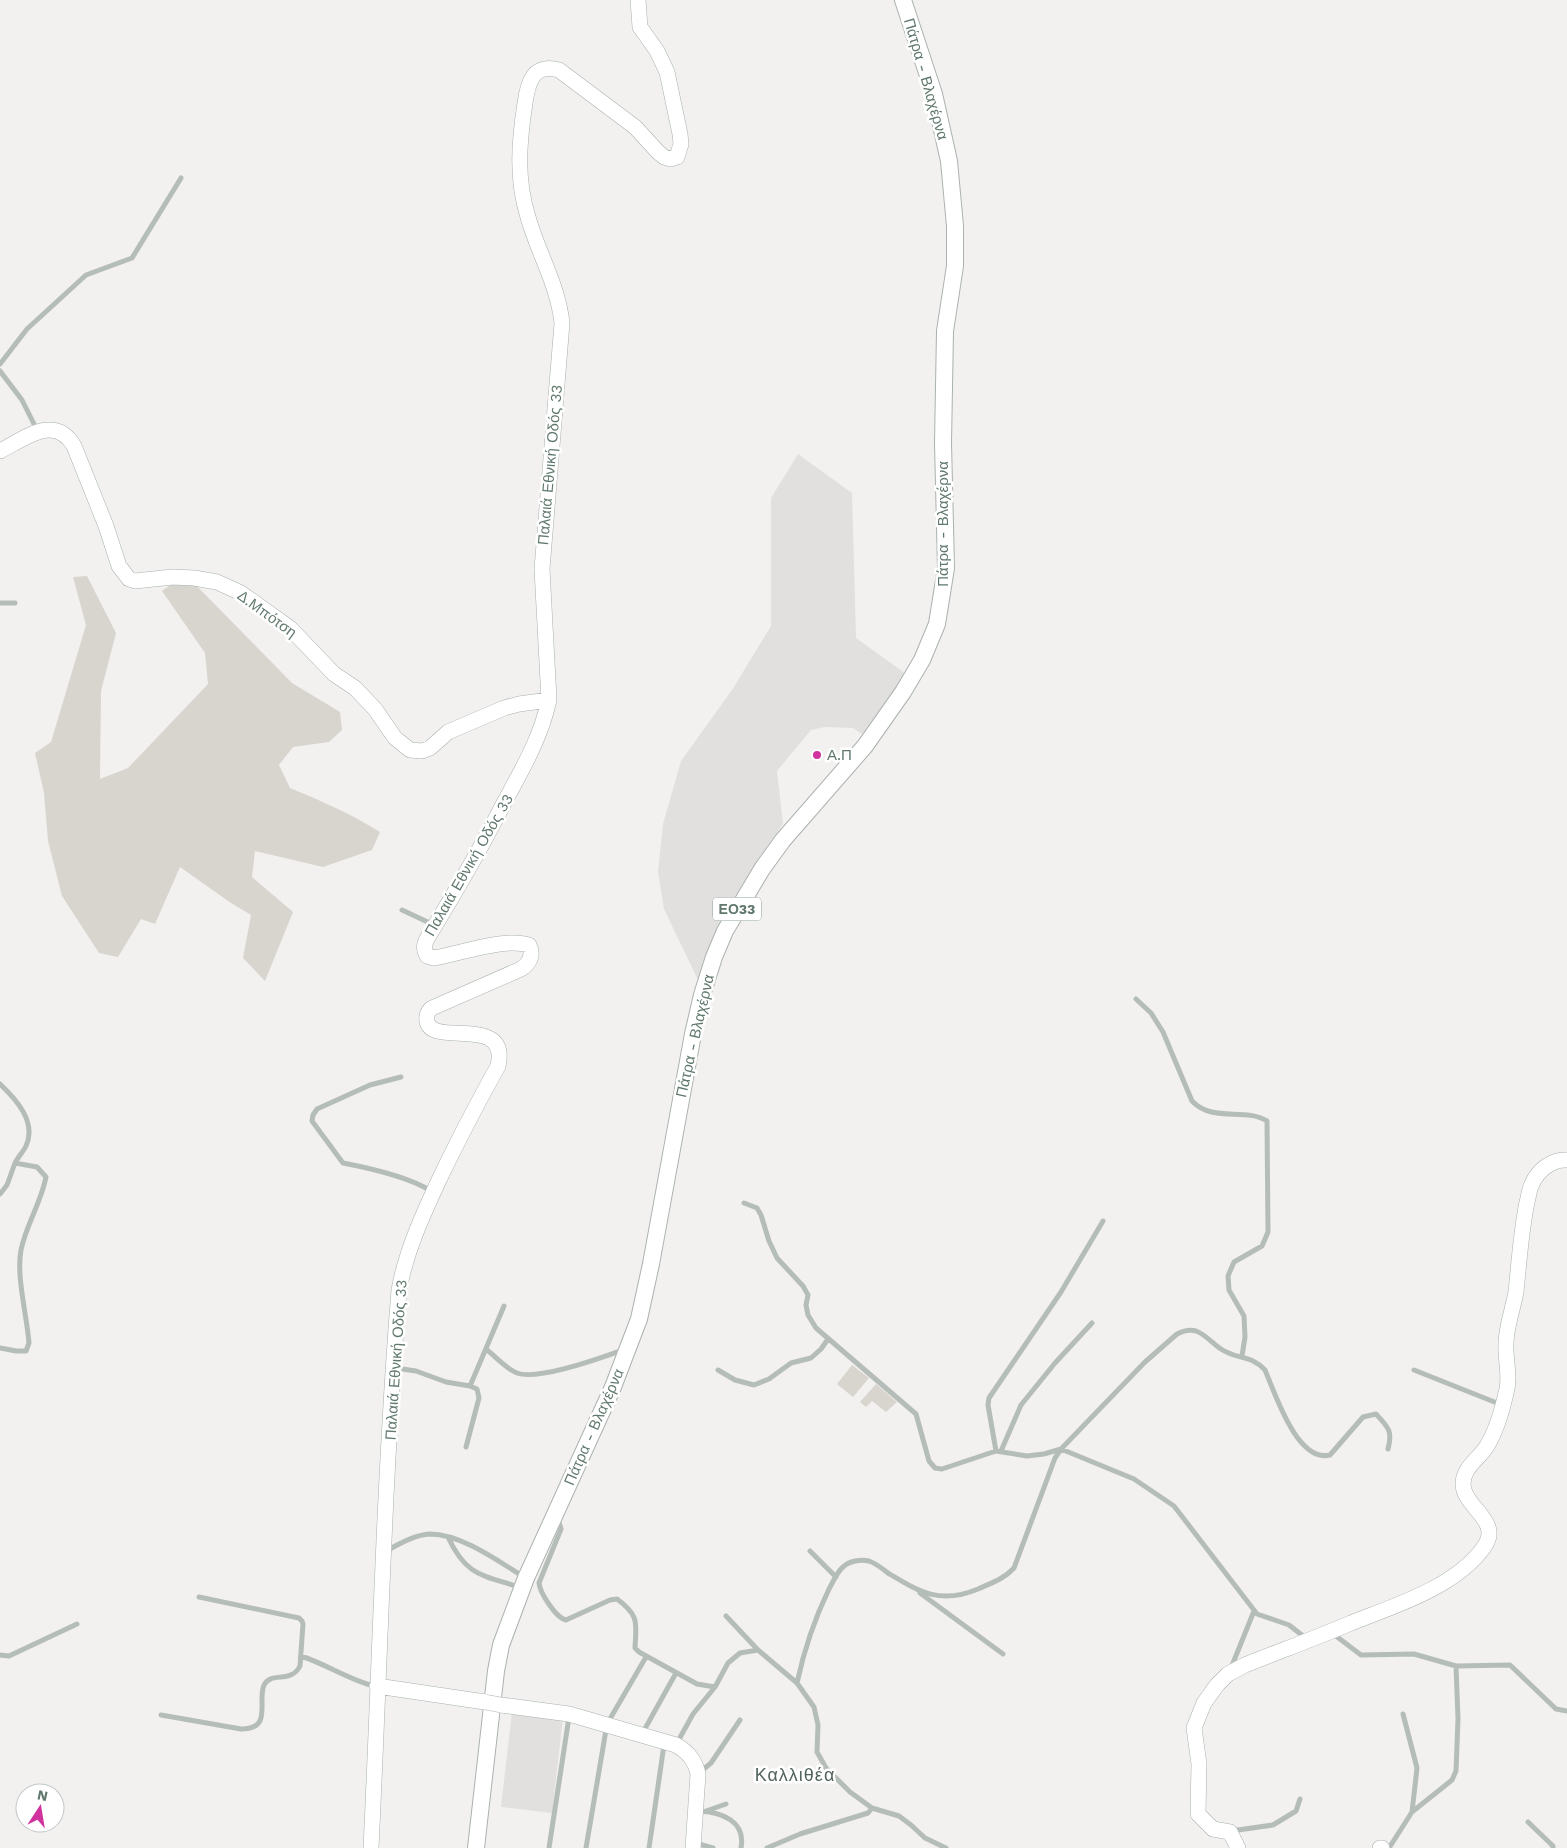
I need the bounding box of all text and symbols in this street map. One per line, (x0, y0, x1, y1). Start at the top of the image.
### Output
street label: Πάτρα - Βλαχέρνα (900, 16, 952, 142)
street label: Παλαιά Εθνική Οδός 33 (534, 384, 566, 546)
street label: Πάτρα - Βλαχέρνα (934, 461, 952, 587)
street label: Δ.Μπότση (234, 586, 300, 642)
place label: Α.Π (827, 746, 852, 764)
marker: Α.Π (811, 749, 823, 761)
street label: Παλαιά Εθνική Οδός 33 (421, 791, 517, 939)
road number: ΕΟ33 (713, 898, 761, 921)
street label: Πάτρα - Βλαχέρνα (672, 972, 718, 1099)
street label: Παλαιά Εθνική Οδός 33 (381, 1279, 411, 1441)
street label: Πάτρα - Βλαχέρνα (560, 1366, 628, 1488)
district label: Καλλιθέα (755, 1764, 835, 1785)
north arrow (15, 1783, 65, 1833)
text: N (36, 1786, 49, 1804)

